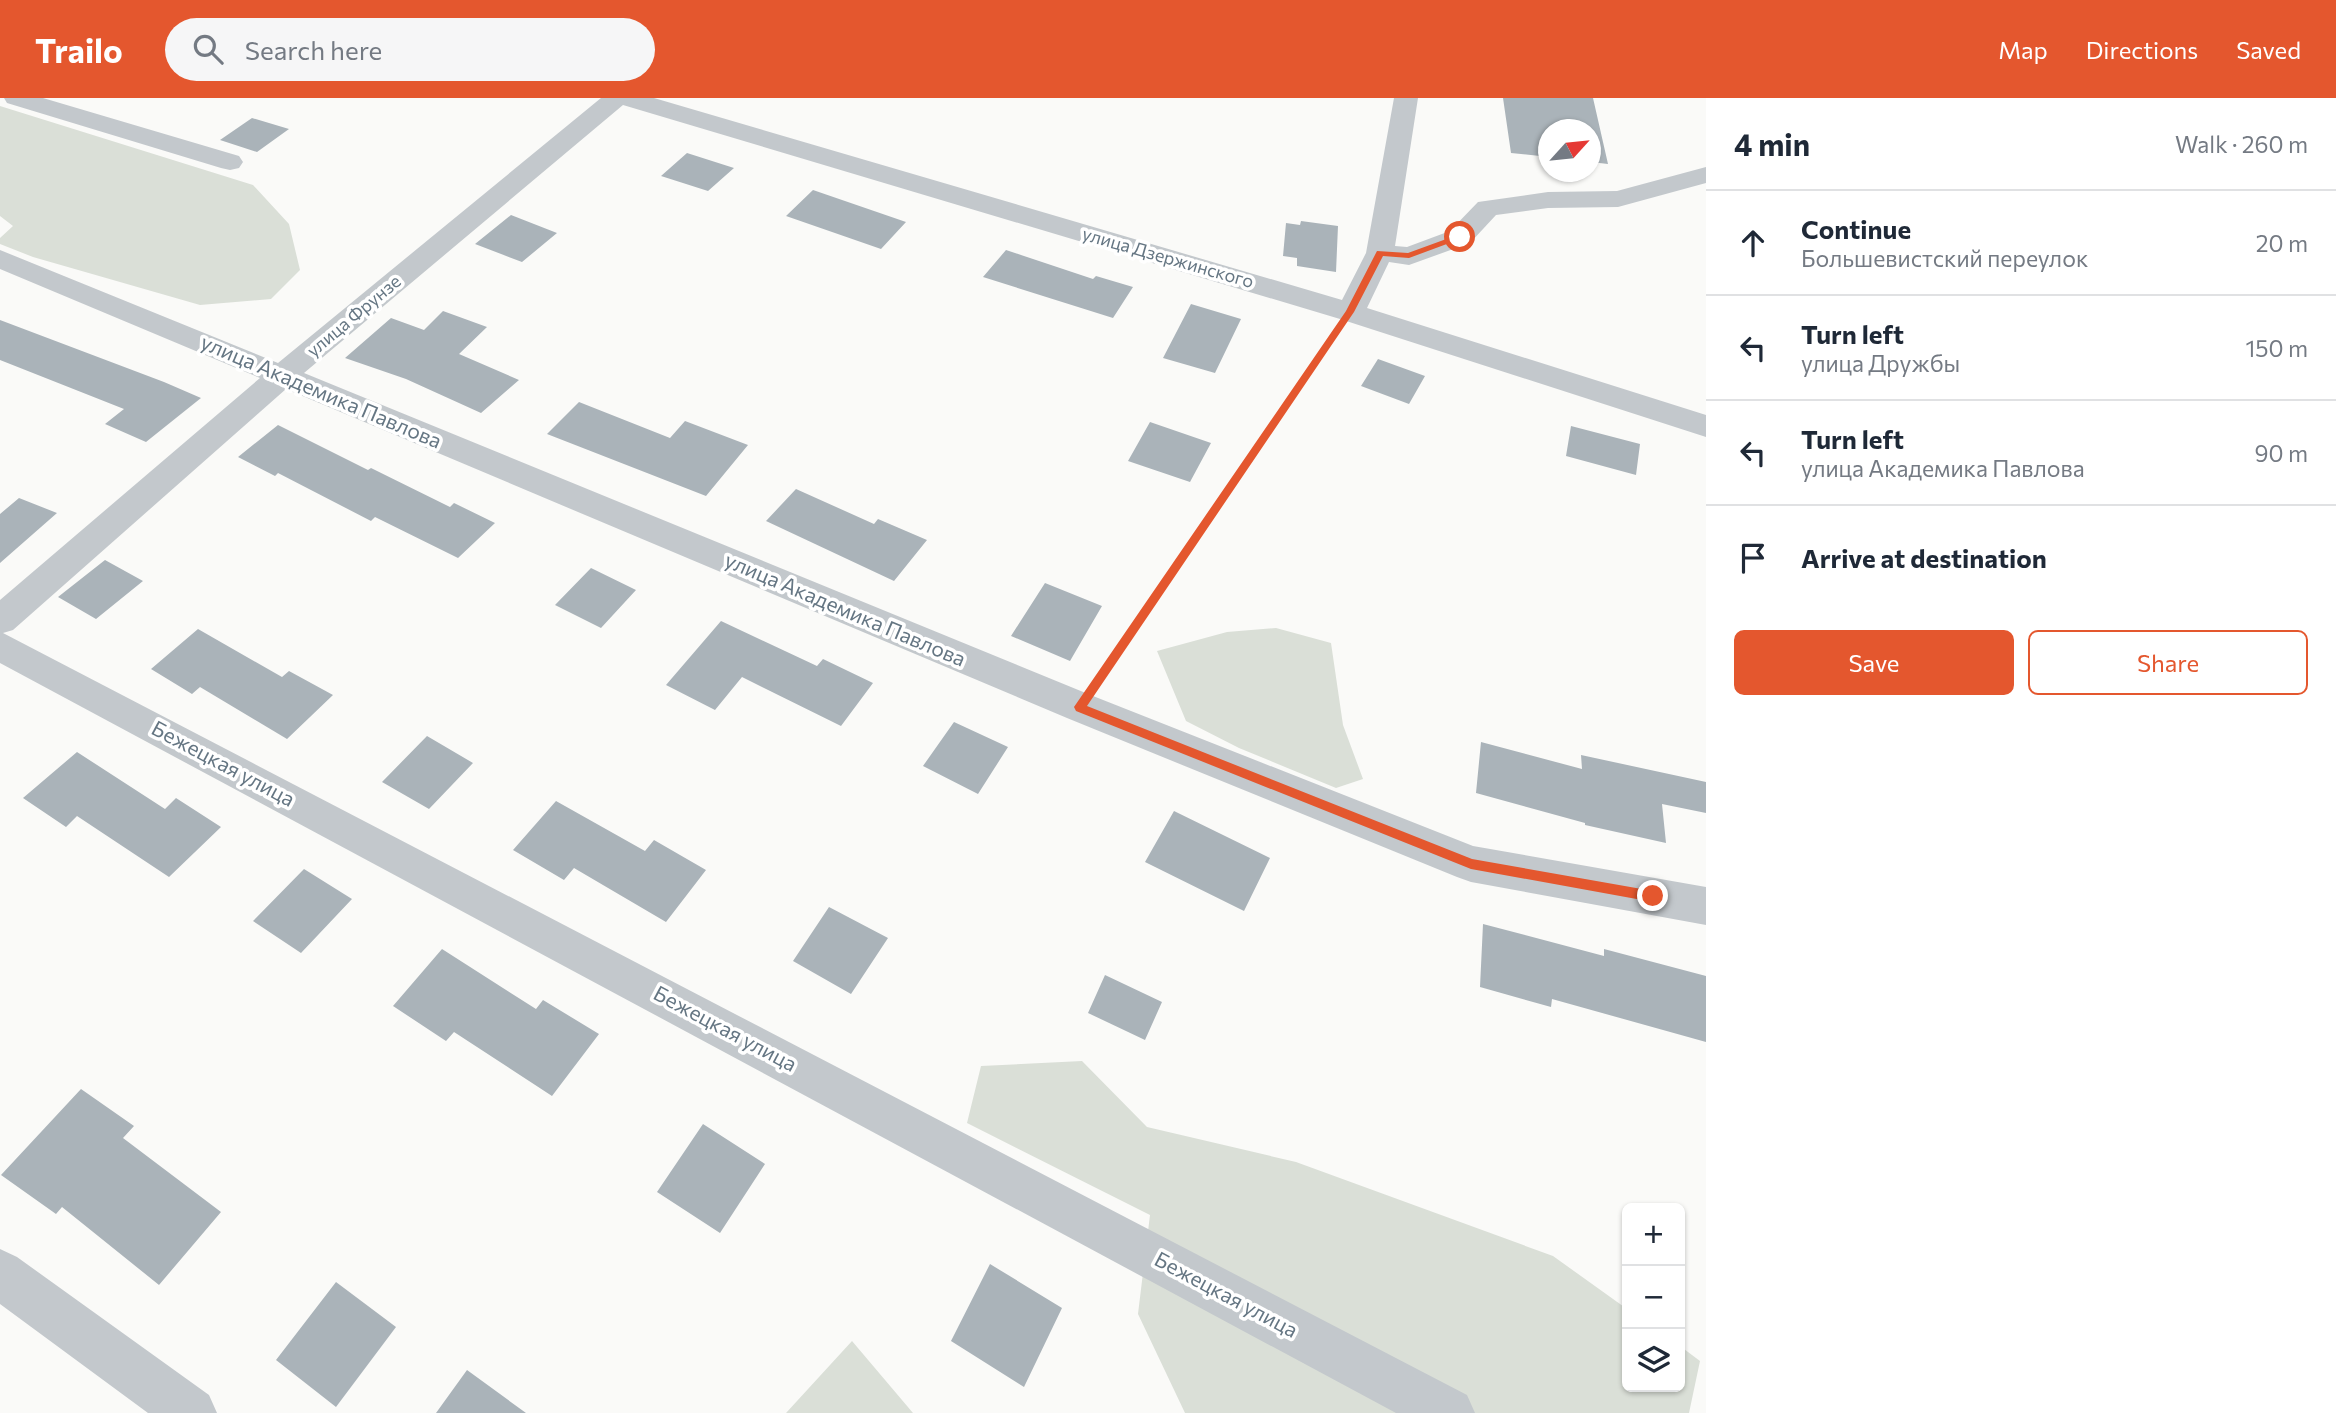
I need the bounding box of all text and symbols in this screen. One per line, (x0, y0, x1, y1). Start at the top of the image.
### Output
search box (165, 18, 655, 81)
text: Trailo (35, 29, 123, 70)
icon: search (189, 30, 227, 68)
text: Search here (245, 34, 382, 65)
text: Map (1998, 35, 2048, 64)
text: Directions (2086, 35, 2198, 64)
text: Saved (2236, 35, 2301, 64)
north arrow (1538, 119, 1601, 182)
text: 4 min (1734, 125, 1810, 162)
text: Walk · 260 m (2175, 130, 2308, 158)
text: Continue (1801, 213, 1911, 244)
route start (1444, 221, 1475, 252)
street label: улица Дзержинского (1080, 222, 1257, 292)
icon: ahead (1734, 224, 1772, 262)
text: 20 m (2256, 229, 2308, 257)
text: Большевистский переулок (1801, 244, 2088, 272)
street label: улица Фрунзе (302, 269, 405, 361)
text: Turn left (1801, 318, 1904, 349)
street label: улица Академика Павлова (197, 329, 446, 453)
icon: left (1734, 329, 1772, 367)
text: 150 m (2245, 334, 2308, 362)
text: улица Дружбы (1801, 349, 1960, 377)
text: Turn left (1801, 423, 1904, 454)
icon: left (1734, 434, 1772, 472)
text: 90 m (2255, 439, 2308, 467)
text: улица Академика Павлова (1801, 454, 2085, 482)
icon: arrive (1734, 539, 1772, 577)
text: Arrive at destination (1801, 542, 2047, 573)
street label: улица Академика Павлова (721, 547, 970, 671)
button: Save (1734, 630, 2014, 695)
button: Share (2028, 630, 2308, 695)
street label: Бежецкая улица (148, 714, 299, 811)
route end (1637, 880, 1668, 911)
street label: Бежецкая улица (650, 979, 801, 1076)
map controls (1622, 1203, 1685, 1392)
button: + (1622, 1203, 1685, 1266)
street label: Бежецкая улица (1151, 1245, 1302, 1342)
button: − (1622, 1266, 1685, 1329)
button: layers (1622, 1329, 1685, 1392)

